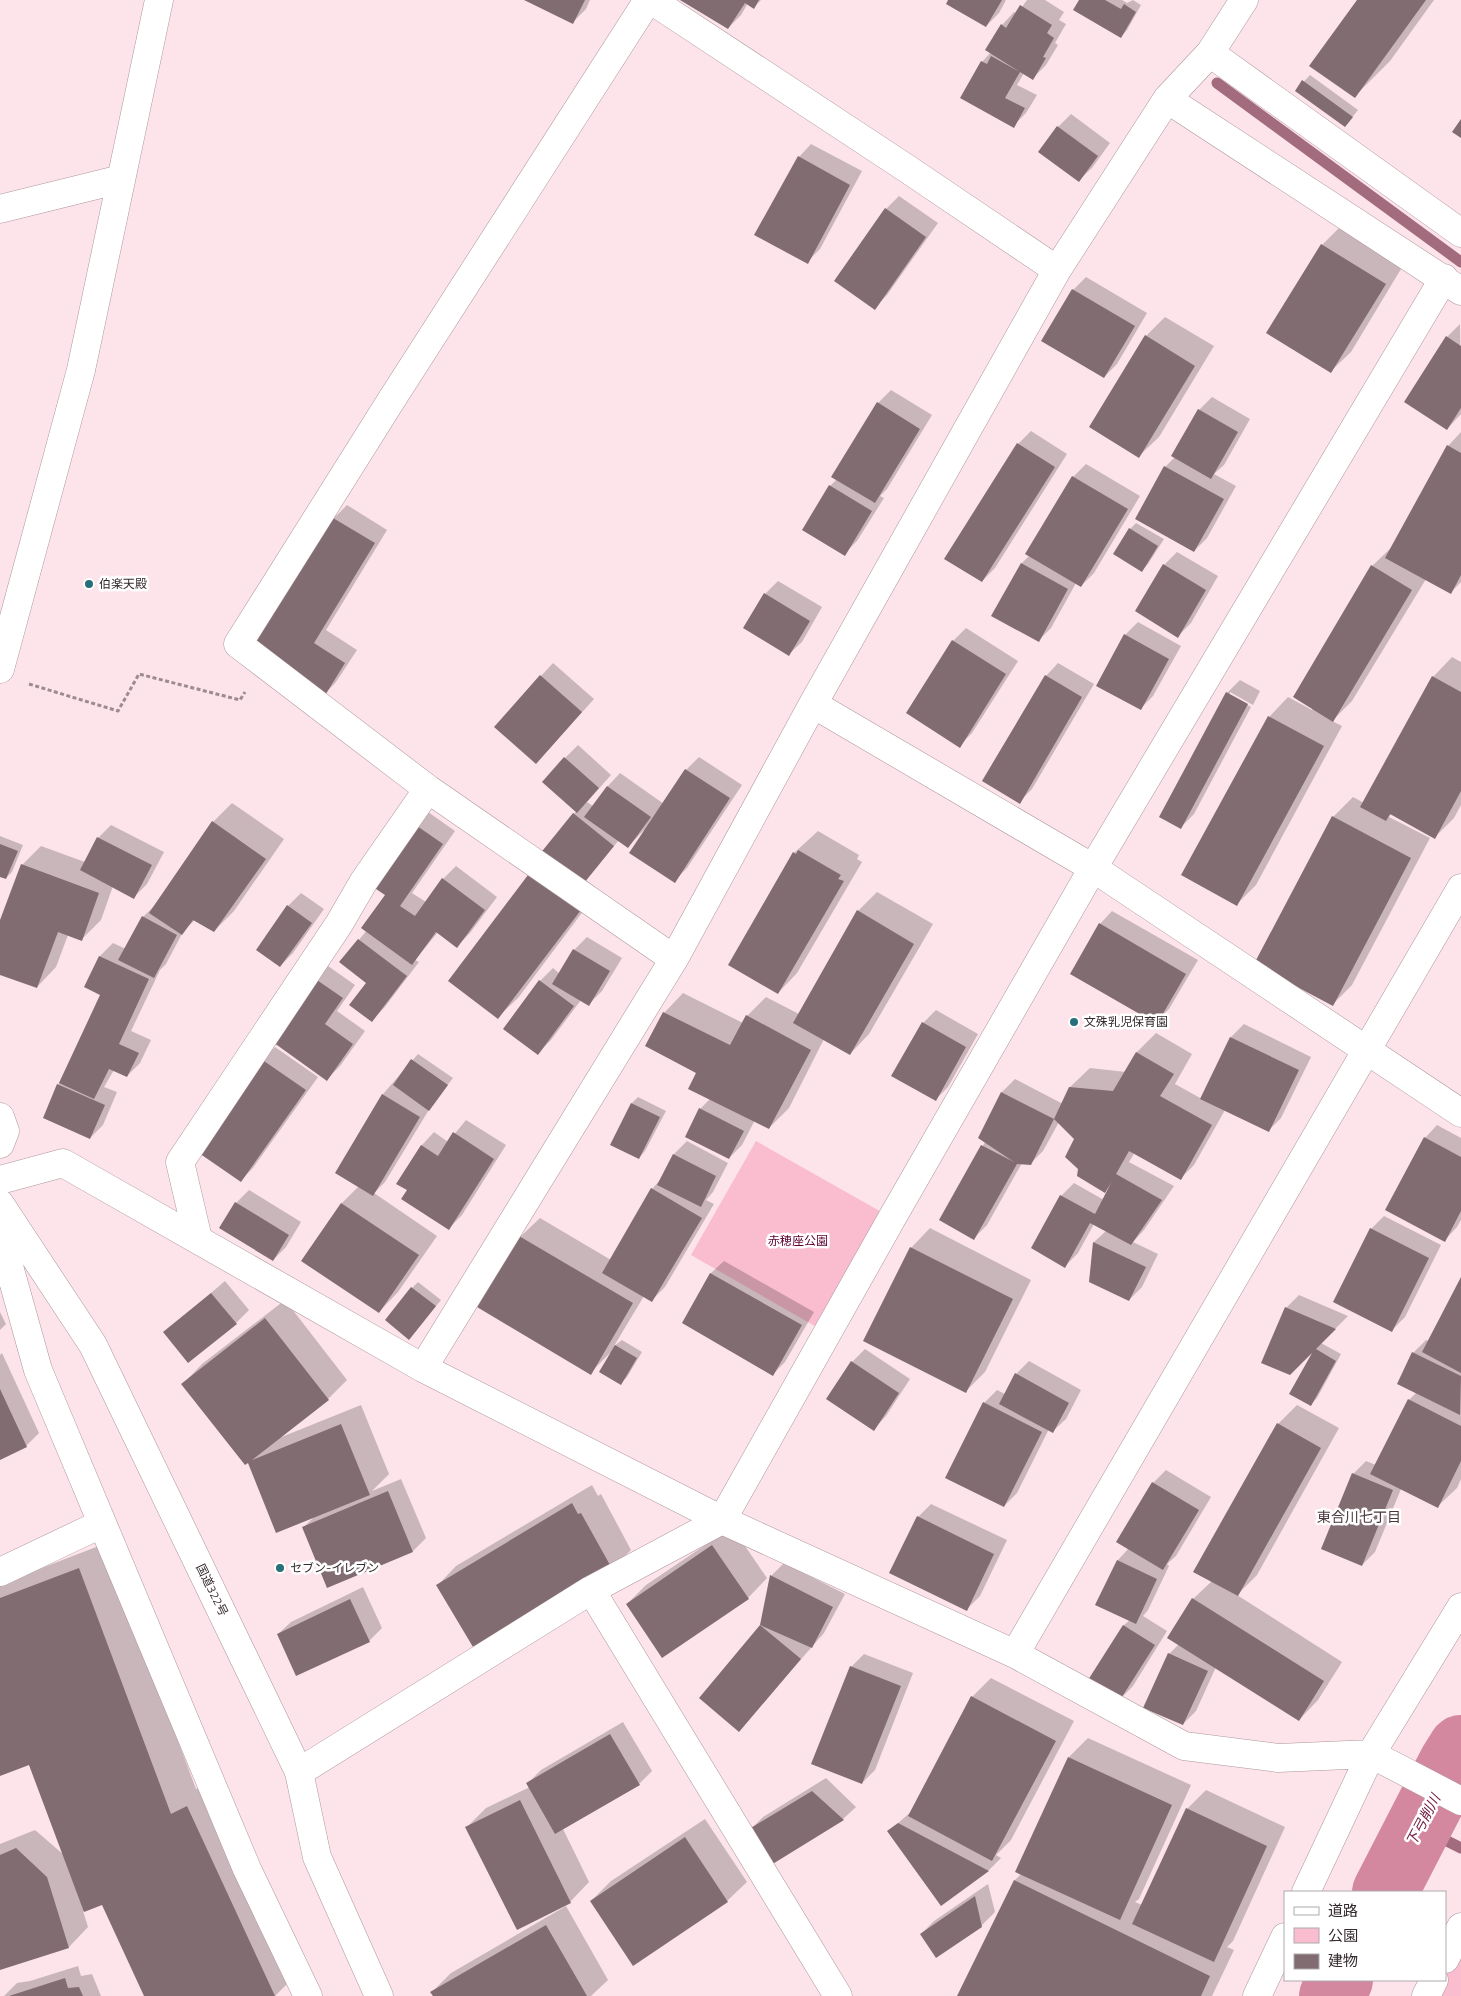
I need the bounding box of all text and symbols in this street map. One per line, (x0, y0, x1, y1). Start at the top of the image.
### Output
place label: 伯楽天殿 (99, 574, 147, 593)
marker: 伯楽天殿 (83, 578, 95, 590)
place label: 文殊乳児保育園 (1084, 1012, 1168, 1031)
marker: 文殊乳児保育園 (1068, 1016, 1080, 1028)
park label: 赤穂座公園 (768, 1231, 828, 1250)
district label: 東合川七丁目 (1317, 1506, 1401, 1527)
place label: セブン-イレブン (290, 1558, 379, 1577)
street label: 国道322号 (192, 1560, 233, 1619)
marker: セブン-イレブン (274, 1562, 286, 1574)
water label: 下弓削川 (1400, 1788, 1446, 1849)
legend (1284, 1891, 1446, 1981)
text: 道路 (1328, 1899, 1358, 1922)
text: 公園 (1328, 1924, 1358, 1947)
text: 建物 (1328, 1949, 1358, 1972)

